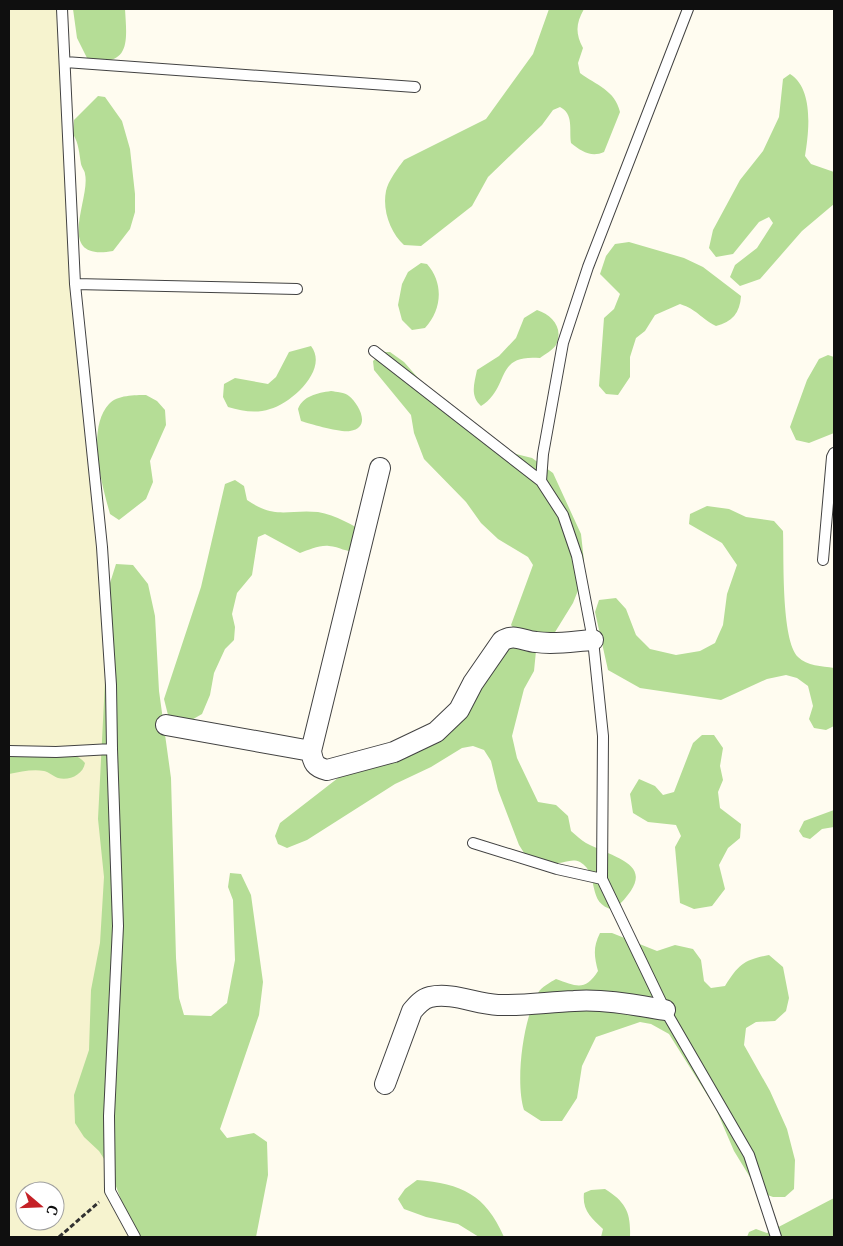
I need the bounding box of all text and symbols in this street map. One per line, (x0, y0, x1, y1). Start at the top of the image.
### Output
north arrow (15, 1181, 65, 1231)
text: С (42, 1203, 62, 1218)

